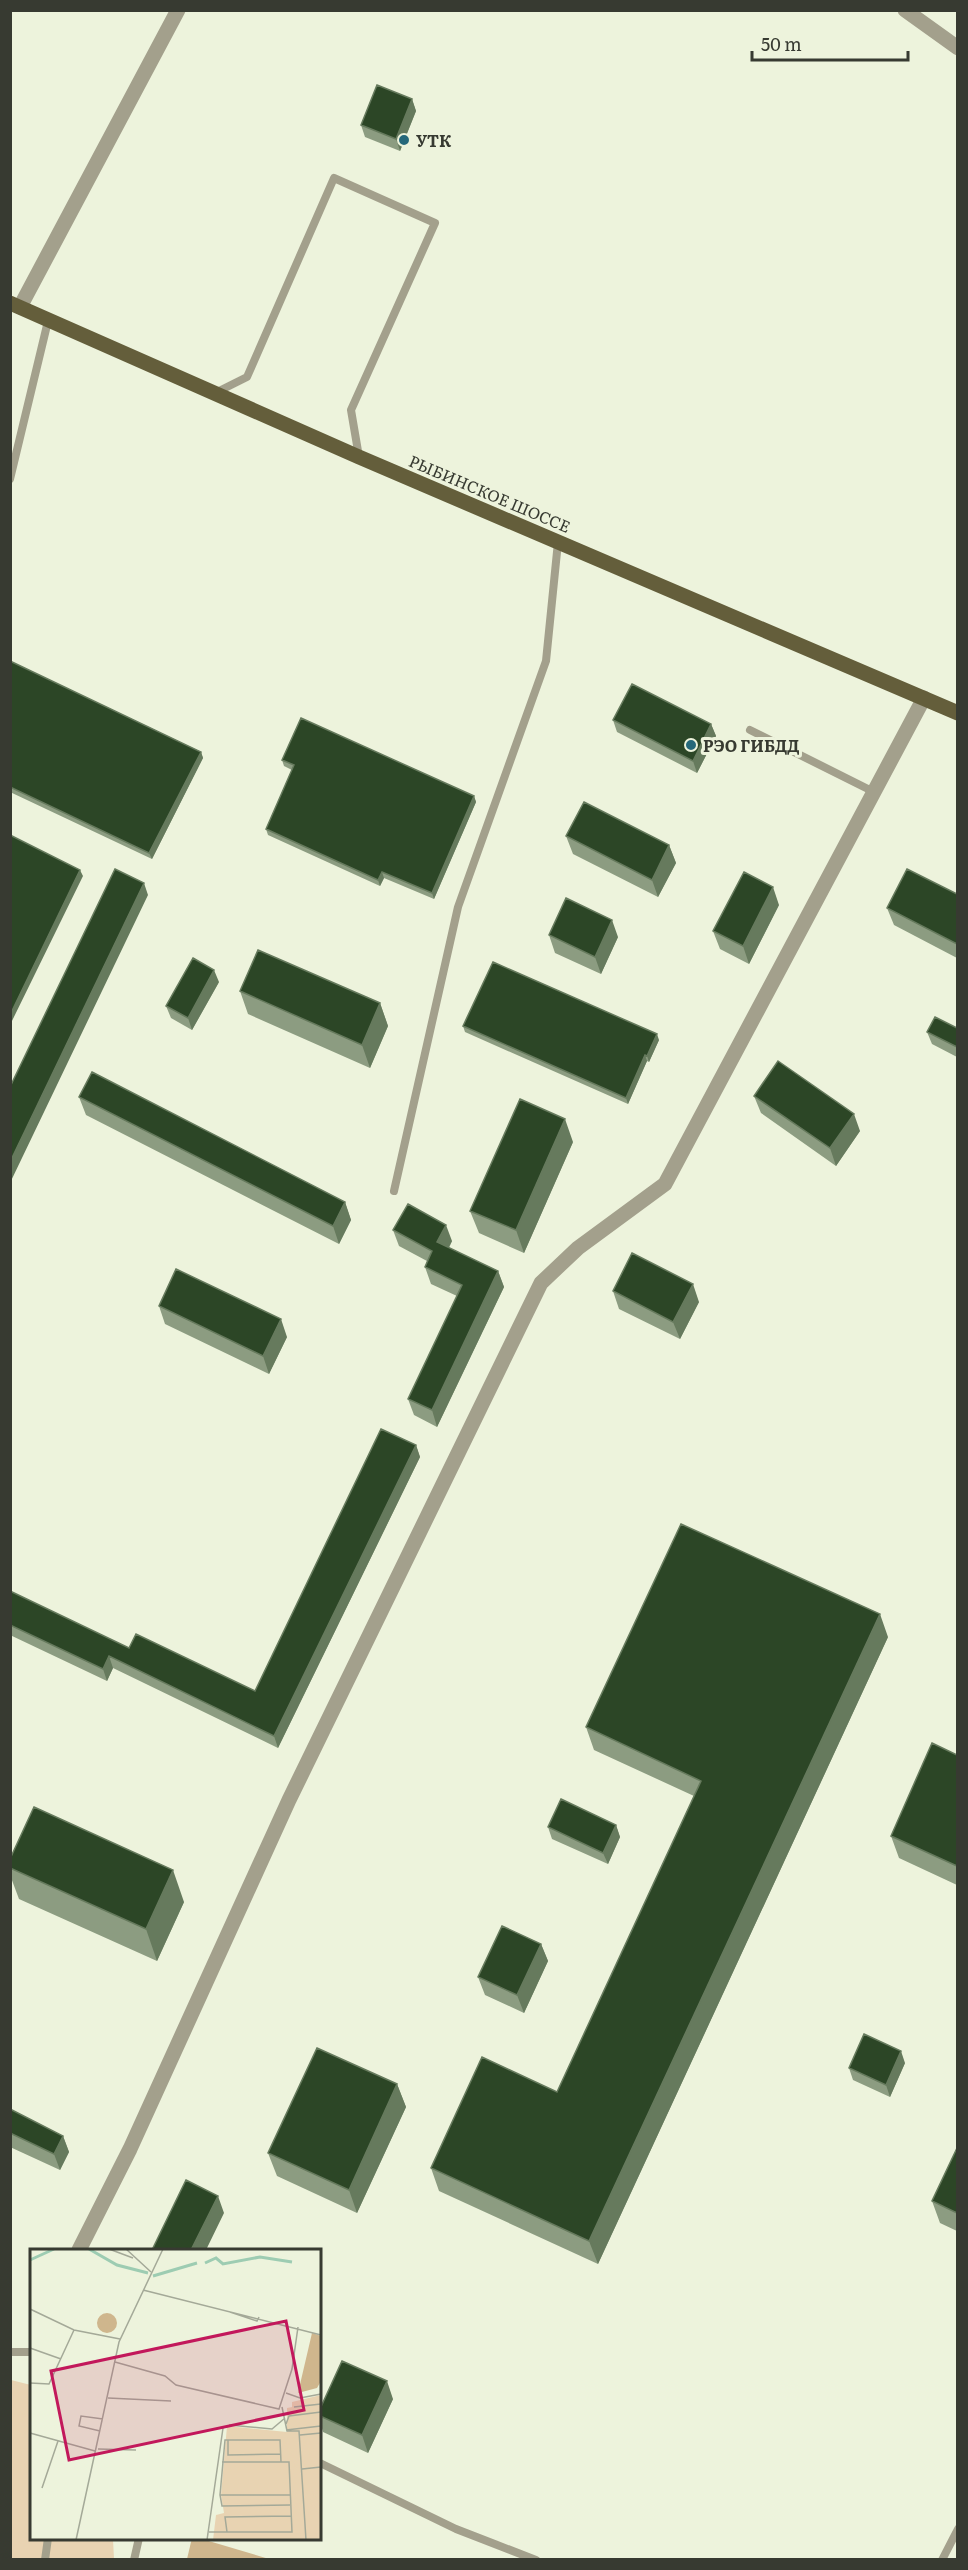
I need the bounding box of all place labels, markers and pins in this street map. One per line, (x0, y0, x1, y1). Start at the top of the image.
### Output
place label: УТК (416, 128, 452, 152)
marker: УТК (397, 133, 411, 147)
place label: РЭО ГИБДД (703, 733, 799, 757)
marker: РЭО ГИБДД (684, 738, 698, 752)

